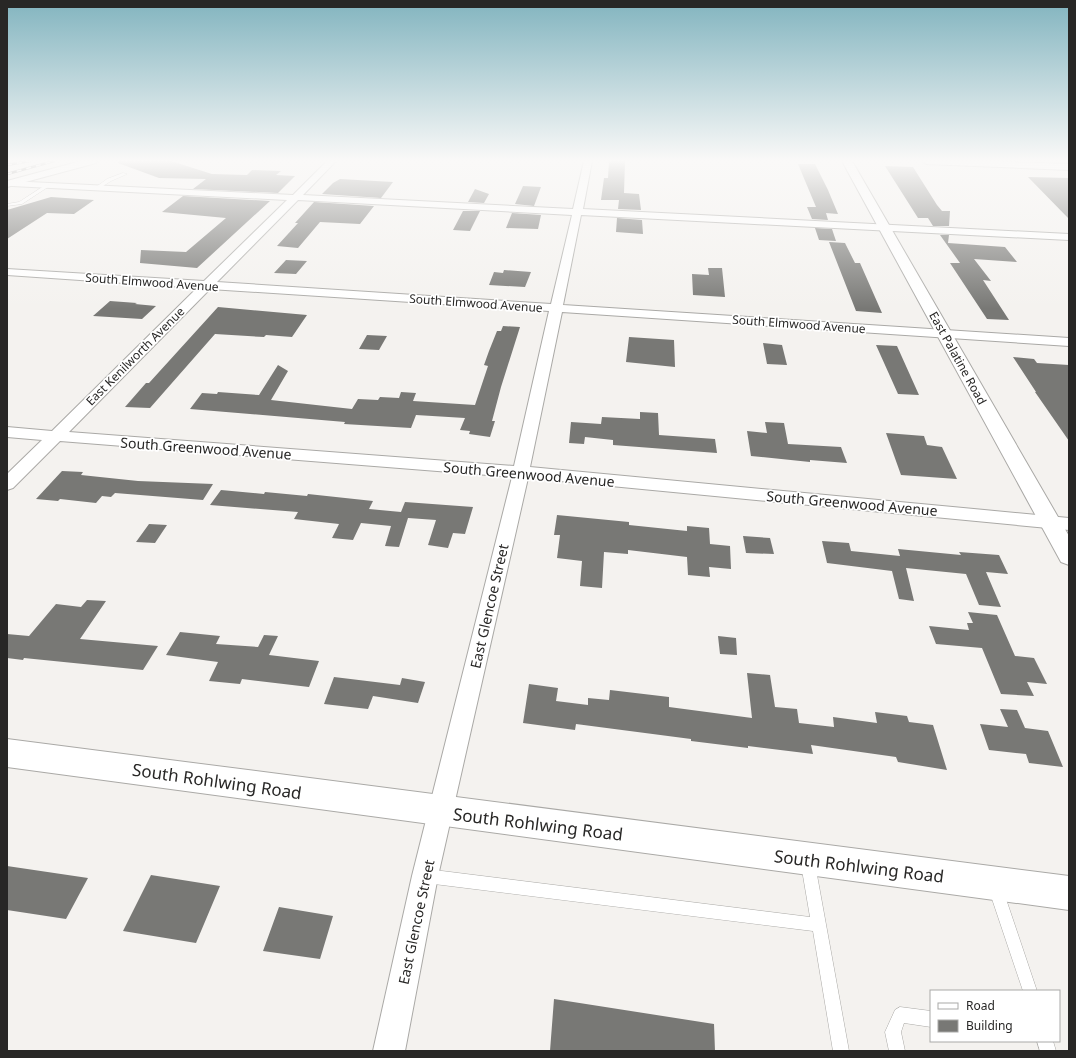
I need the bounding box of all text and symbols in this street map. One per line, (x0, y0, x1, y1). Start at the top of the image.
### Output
street label: South Elmwood Avenue (85, 269, 220, 295)
street label: South Elmwood Avenue (409, 290, 544, 316)
street label: East Kenilworth Avenue (82, 303, 188, 409)
street label: East Palatine Road (925, 308, 991, 408)
street label: South Elmwood Avenue (732, 311, 867, 337)
street label: South Greenwood Avenue (120, 433, 292, 463)
street label: South Greenwood Avenue (443, 457, 615, 491)
street label: South Greenwood Avenue (766, 486, 938, 520)
street label: East Glencoe Street (465, 542, 513, 670)
street label: South Rohlwing Road (131, 758, 303, 804)
street label: South Rohlwing Road (452, 802, 624, 846)
street label: South Rohlwing Road (773, 844, 945, 888)
street label: East Glencoe Street (393, 858, 439, 986)
legend (930, 990, 1060, 1042)
text: Road (966, 997, 995, 1014)
text: Building (966, 1017, 1013, 1034)

